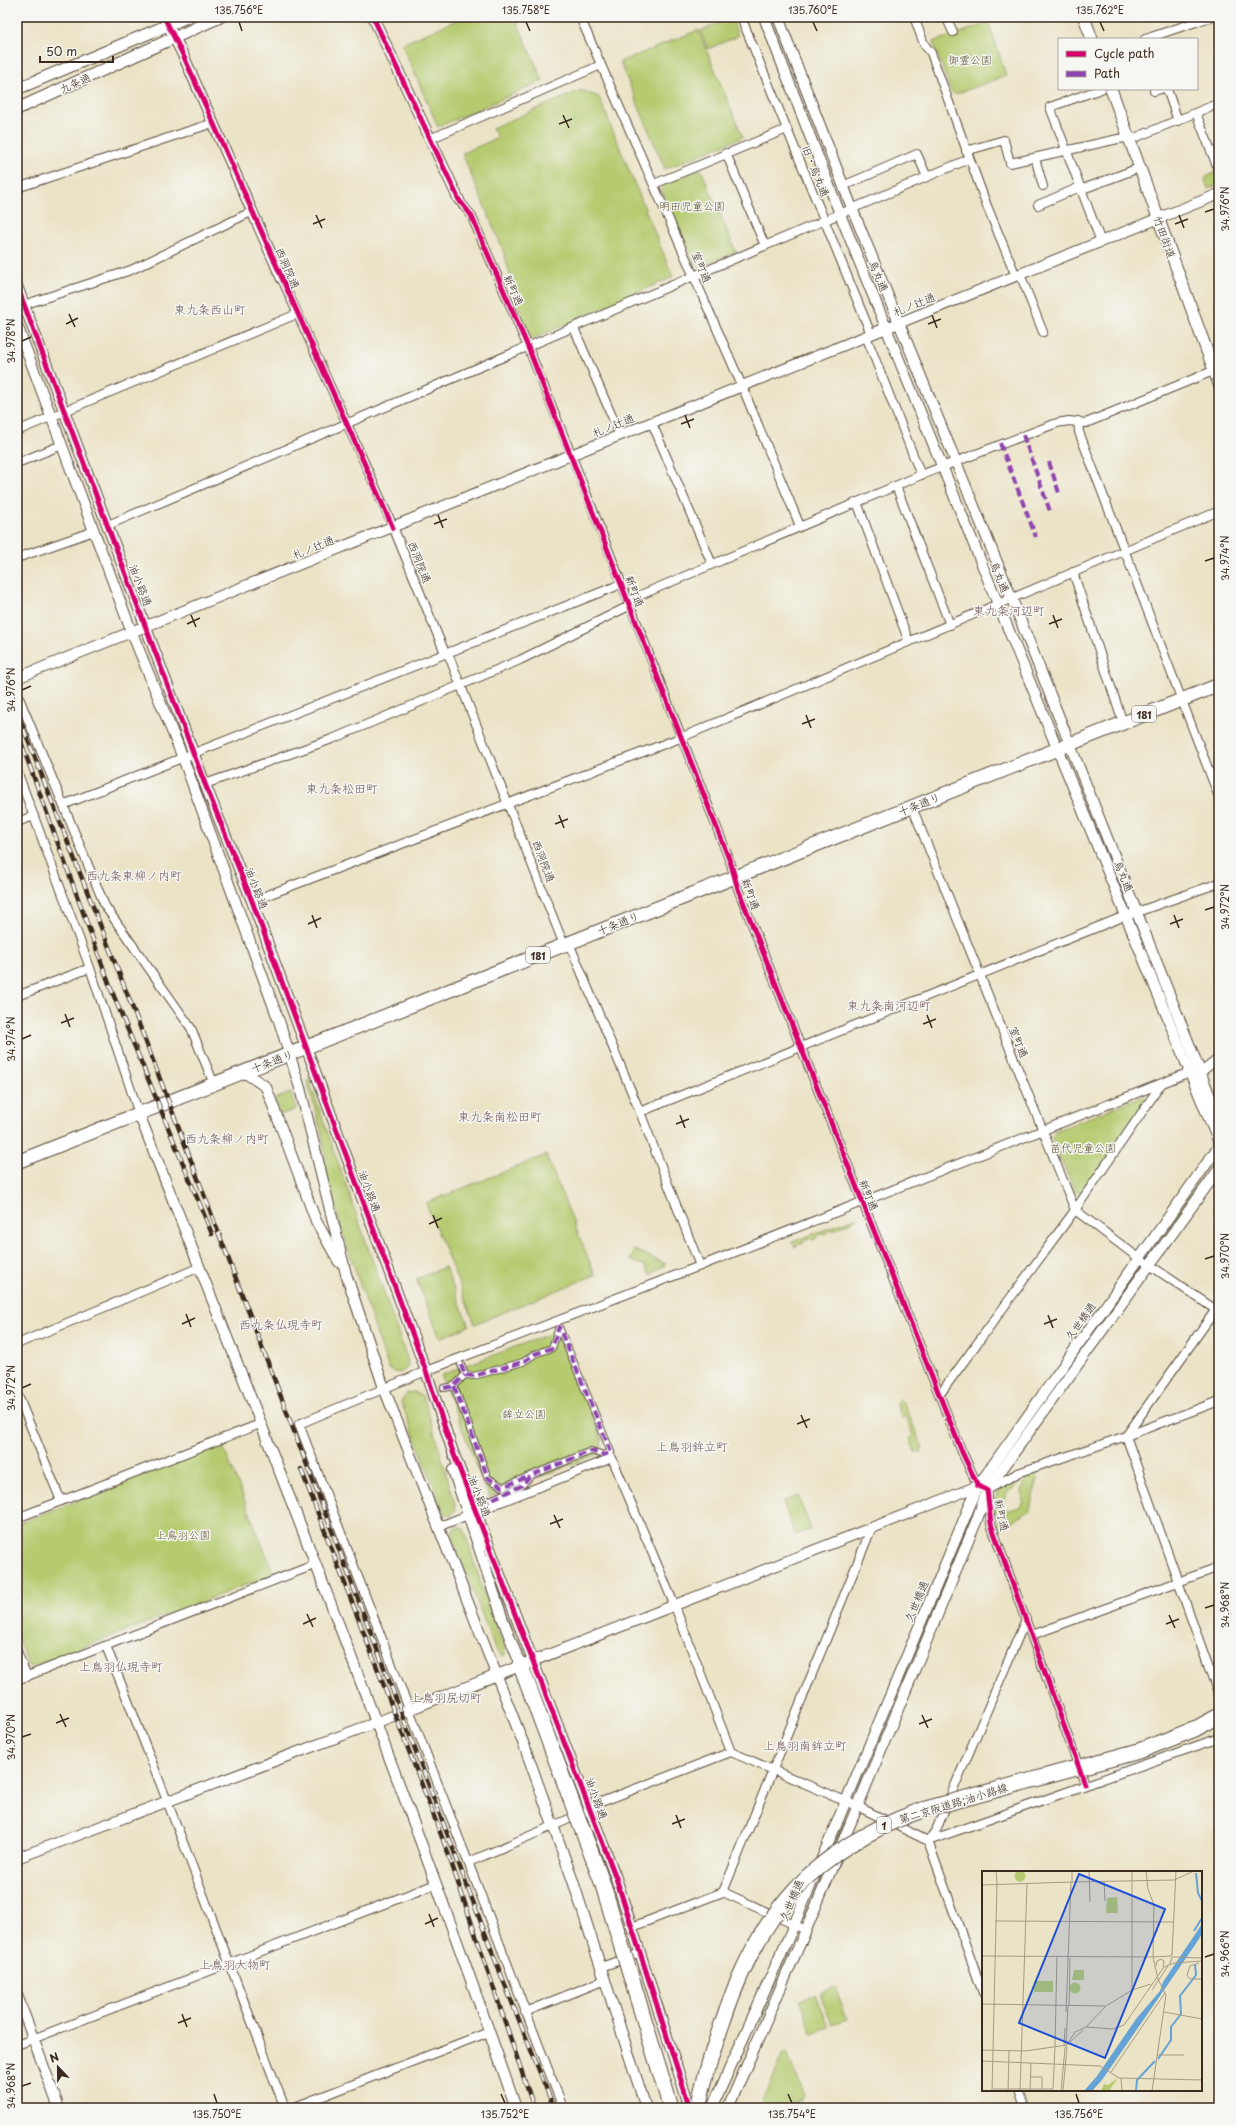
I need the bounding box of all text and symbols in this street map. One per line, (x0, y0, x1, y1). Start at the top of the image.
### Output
text: 135.756°E (215, 2, 263, 17)
text: 135.758°E (502, 2, 550, 17)
text: 135.760°E (788, 2, 838, 17)
text: 135.762°E (1076, 2, 1124, 17)
scale bar (40, 38, 113, 64)
legend (1058, 38, 1198, 90)
text: 50 m (46, 42, 77, 60)
text: Cycle path (1094, 44, 1155, 62)
park label: 御霊公園 (948, 51, 992, 68)
text: Path (1094, 64, 1120, 82)
street label: 九条通 (56, 69, 94, 97)
street label: 旧・烏丸通 (798, 142, 834, 200)
text: 34.976°N (1217, 186, 1232, 232)
park label: 明田児童公園 (659, 197, 725, 214)
street label: 竹田街道 (1149, 213, 1181, 261)
street label: 西洞院通 (271, 244, 305, 292)
street label: 室町通 (688, 248, 716, 286)
street label: 烏丸通 (865, 258, 893, 294)
street label: 新町通 (500, 271, 528, 309)
street label: 札ノ辻通 (890, 288, 938, 320)
district label: 東九条西山町 (174, 300, 246, 318)
text: 34.978°N (3, 318, 18, 364)
street label: 札ノ辻通 (589, 409, 637, 441)
street label: 札ノ辻通 (289, 531, 337, 563)
text: 34.974°N (1217, 535, 1232, 581)
street label: 西洞院通 (404, 538, 436, 586)
street label: 烏丸通 (986, 559, 1014, 595)
street label: 油小路通 (125, 561, 157, 609)
street label: 新町通 (621, 573, 649, 609)
district label: 東九条河辺町 (973, 601, 1045, 619)
text: 34.976°N (3, 667, 18, 713)
road number: 181 (1132, 706, 1156, 722)
district label: 東九条松田町 (306, 779, 378, 797)
street label: 十条通り (895, 788, 943, 820)
street label: 西洞院通 (528, 837, 560, 885)
street label: 烏丸通 (1110, 858, 1138, 894)
street label: 油小路通 (241, 864, 273, 912)
district label: 西九条東柳ノ内町 (86, 866, 182, 884)
street label: 新町通 (737, 876, 765, 912)
text: 34.972°N (1217, 884, 1232, 930)
street label: 十条通り (594, 907, 642, 939)
road number: 181 (526, 947, 550, 963)
district label: 東九条南河辺町 (847, 996, 931, 1014)
text: 34.974°N (3, 1016, 18, 1062)
street label: 室町通 (1005, 1024, 1033, 1060)
street label: 十条通り (248, 1045, 296, 1077)
district label: 東九条南松田町 (458, 1107, 542, 1125)
district label: 西九条柳ノ内町 (185, 1129, 269, 1147)
park label: 苗代児童公園 (1050, 1139, 1116, 1156)
street label: 油小路通 (354, 1167, 386, 1215)
street label: 新町通 (855, 1177, 883, 1213)
text: 34.970°N (1217, 1233, 1232, 1279)
street label: 久世橋通 (1060, 1298, 1100, 1344)
district label: 西九条仏現寺町 (239, 1315, 323, 1333)
text: 34.972°N (3, 1365, 18, 1411)
park label: 鉾立公園 (502, 1405, 546, 1422)
district label: 上鳥羽鉾立町 (656, 1437, 728, 1455)
street label: 油小路通 (464, 1472, 496, 1520)
street label: 新町通 (990, 1497, 1014, 1533)
park label: 上鳥羽公園 (156, 1526, 211, 1543)
street label: 久世橋通 (900, 1577, 932, 1625)
text: 34.968°N (1217, 1581, 1232, 1628)
district label: 上鳥羽仏現寺町 (79, 1657, 163, 1675)
district label: 上鳥羽尻切町 (410, 1688, 482, 1706)
text: 34.970°N (3, 1714, 18, 1760)
district label: 上鳥羽南鉾立町 (763, 1736, 847, 1754)
street label: 油小路通 (581, 1774, 613, 1822)
street label: 第二京阪道路;油小路線 (896, 1778, 1010, 1828)
road number: 1 (877, 1817, 891, 1833)
inset map (982, 1871, 1202, 2091)
street label: 久世橋通 (775, 1876, 807, 1924)
text: 34.966°N (1217, 1930, 1232, 1978)
district label: 上鳥羽大物町 (199, 1955, 271, 1973)
north arrow (38, 2047, 78, 2087)
text: N (47, 2048, 62, 2067)
text: 34.968°N (3, 2062, 18, 2109)
text: 135.750°E (193, 2106, 241, 2121)
text: 135.752°E (481, 2106, 529, 2121)
text: 135.754°E (768, 2106, 816, 2121)
text: 135.756°E (1055, 2106, 1103, 2121)

